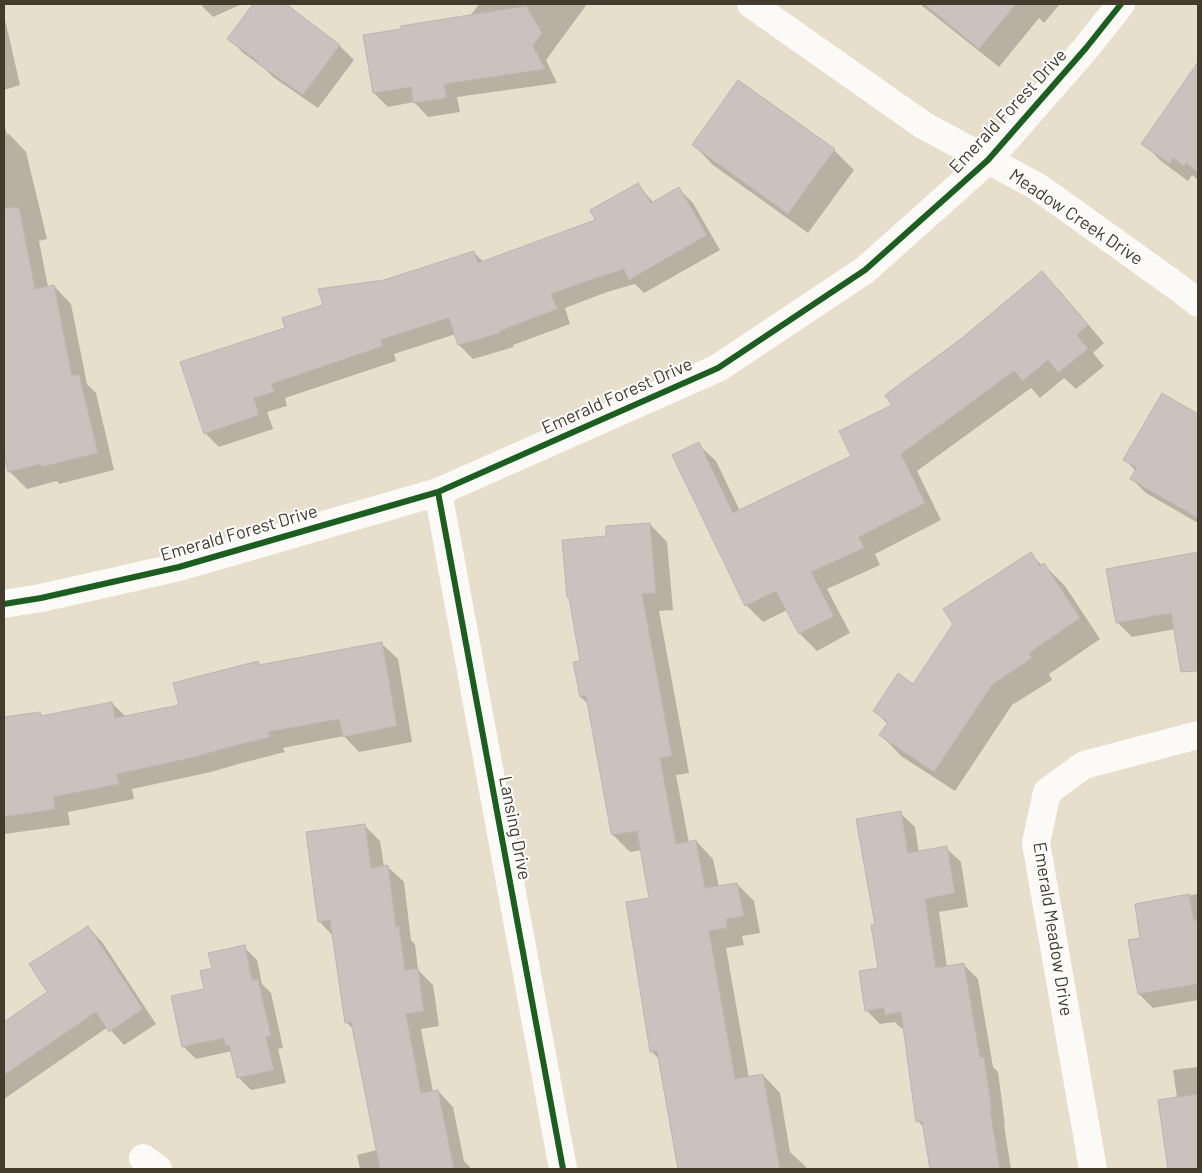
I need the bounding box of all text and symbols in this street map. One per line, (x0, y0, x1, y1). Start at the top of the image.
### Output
street label: Emerald Forest Drive (945, 44, 1071, 178)
street label: Meadow Creek Drive (1005, 164, 1147, 270)
street label: Emerald Forest Drive (538, 353, 696, 439)
street label: Emerald Forest Drive (158, 500, 320, 566)
street label: Lansing Drive (494, 774, 536, 882)
street label: Emerald Meadow Drive (1029, 840, 1077, 1018)

